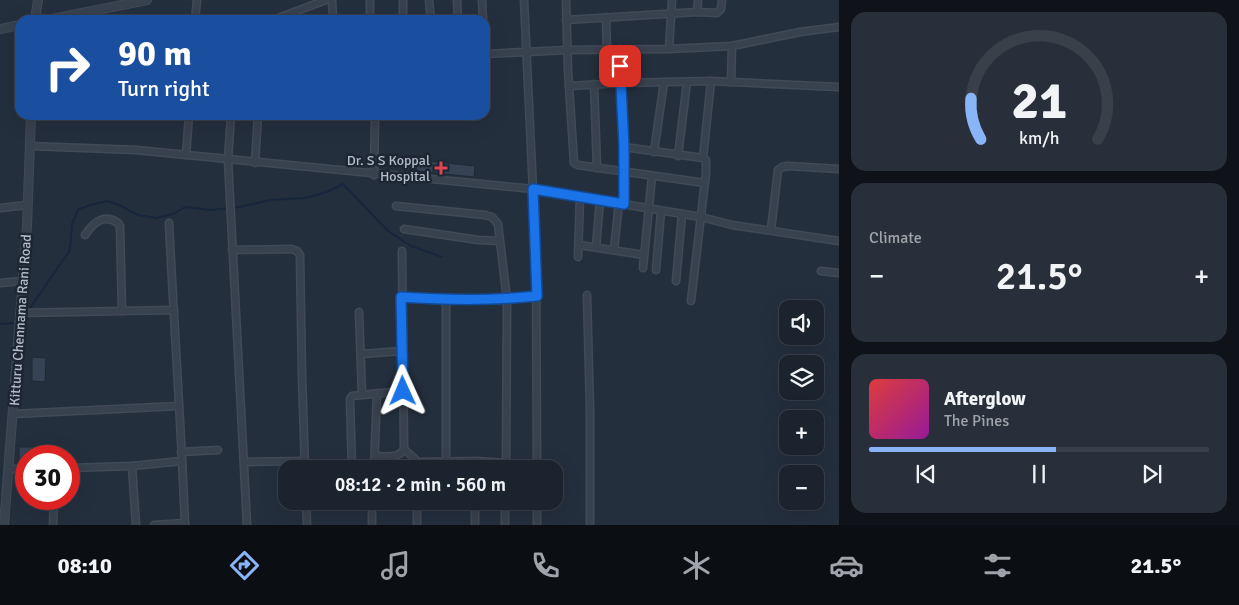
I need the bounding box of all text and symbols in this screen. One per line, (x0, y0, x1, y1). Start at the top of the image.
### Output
text: 90 m (118, 32, 192, 75)
icon: right (35, 35, 100, 100)
pin (599, 45, 641, 87)
icon: arrive (606, 52, 634, 80)
text: 21 (1011, 69, 1067, 133)
text: Turn right (118, 75, 210, 102)
text: km/h (1019, 127, 1059, 149)
place label: Dr. S S Koppal Hospital (347, 152, 430, 185)
marker: Dr. S S Koppal Hospital (434, 161, 448, 175)
text: Climate (869, 228, 922, 248)
street label: Kitturu Chennama Rani Road (6, 234, 35, 406)
text: 21.5° (996, 253, 1082, 300)
text: − (869, 259, 884, 293)
text: + (1194, 259, 1209, 293)
map controls (779, 300, 824, 510)
button: sound (779, 300, 824, 345)
button: layers (779, 355, 824, 400)
position arrow (376, 364, 428, 416)
text: Afterglow (944, 387, 1026, 411)
button: + (779, 410, 824, 455)
text: The Pines (944, 411, 1009, 431)
speed limit sign: 30 (15, 445, 80, 510)
icon: previous (912, 460, 940, 488)
icon: pause (1025, 460, 1053, 488)
icon: next (1138, 460, 1166, 488)
button: − (779, 465, 824, 510)
text: 08:12 · 2 min · 560 m (335, 473, 506, 497)
icon: directions (227, 548, 262, 583)
icon: music (378, 548, 413, 583)
icon: phone (528, 548, 563, 583)
icon: climate (679, 548, 714, 583)
icon: car (829, 548, 864, 583)
icon: filters (980, 548, 1015, 583)
text: 08:10 (58, 552, 112, 579)
text: 21.5° (1130, 552, 1181, 579)

